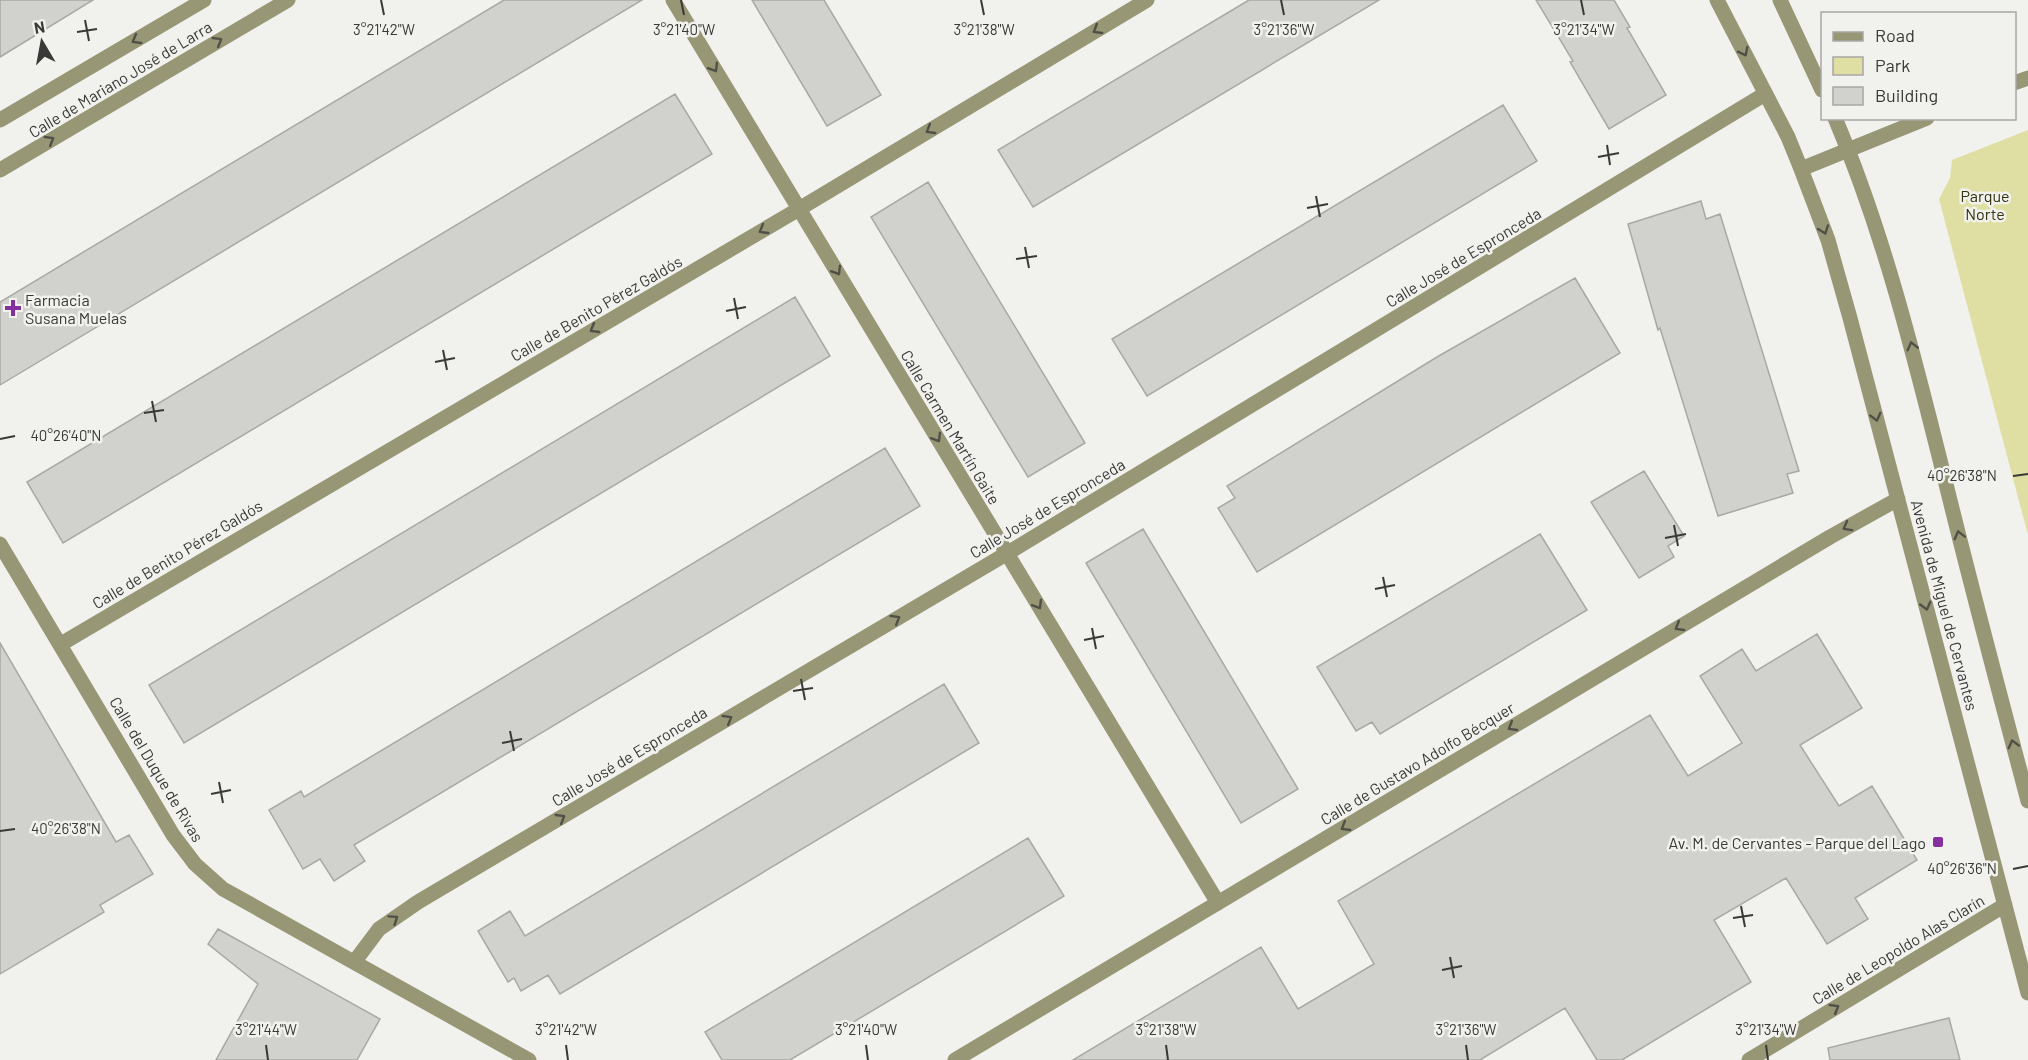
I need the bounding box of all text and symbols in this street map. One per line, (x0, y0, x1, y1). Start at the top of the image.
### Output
north arrow (12, 12, 72, 72)
legend (1821, 12, 2016, 120)
text: N (32, 16, 46, 37)
street label: Calle de Mariano José de Larra (25, 17, 215, 141)
text: 3°21'42"W (353, 20, 415, 38)
text: 3°21'40"W (653, 20, 715, 38)
text: 3°21'38"W (953, 20, 1015, 38)
text: 3°21'36"W (1253, 20, 1315, 38)
text: 3°21'34"W (1553, 20, 1615, 38)
one-way arrow (1093, 23, 1103, 34)
text: Road (1875, 24, 1915, 46)
one-way arrow (132, 33, 142, 45)
one-way arrow (212, 37, 222, 49)
one-way arrow (1737, 46, 1748, 56)
text: Park (1875, 54, 1910, 76)
one-way arrow (707, 62, 719, 72)
text: Building (1875, 84, 1938, 106)
one-way arrow (926, 123, 936, 135)
one-way arrow (44, 136, 54, 148)
park label: Parque Norte (1960, 186, 2010, 223)
street label: Calle José de Espronceda (1382, 203, 1544, 311)
one-way arrow (758, 223, 769, 235)
one-way arrow (1816, 224, 1829, 234)
street label: Calle de Benito Pérez Galdós (507, 251, 685, 365)
one-way arrow (829, 265, 841, 275)
place label: Farmacia Susana Muelas (25, 290, 127, 327)
marker: Farmacia Susana Muelas (6, 301, 20, 315)
one-way arrow (590, 322, 601, 334)
one-way arrow (1906, 341, 1919, 351)
street label: Calle Carmen Martín Gaite (897, 346, 1005, 508)
one-way arrow (1869, 412, 1882, 422)
text: 40°26'40"N (31, 426, 101, 444)
one-way arrow (930, 432, 941, 442)
street label: Calle José de Espronceda (966, 454, 1128, 562)
text: 40°26'38"N (1927, 466, 1997, 484)
street label: Calle de Benito Pérez Galdós (89, 496, 265, 612)
street label: Avenida de Miguel de Cervantes (1908, 498, 1982, 712)
one-way arrow (1843, 520, 1853, 531)
one-way arrow (1953, 530, 1966, 540)
one-way arrow (1030, 599, 1042, 609)
one-way arrow (1919, 601, 1932, 611)
one-way arrow (890, 615, 900, 627)
one-way arrow (1675, 620, 1685, 631)
street label: Calle del Duque de Rivas (106, 693, 208, 845)
street label: Calle de Gustavo Adolfo Bécquer (1317, 697, 1517, 828)
street label: Calle José de Espronceda (548, 702, 710, 810)
one-way arrow (722, 714, 732, 726)
one-way arrow (1508, 720, 1518, 732)
one-way arrow (2008, 739, 2020, 750)
one-way arrow (555, 813, 565, 825)
text: 40°26'38"N (31, 819, 101, 837)
one-way arrow (1341, 820, 1351, 832)
place label: Av. M. de Cervantes - Parque del Lago (1668, 833, 1926, 852)
marker: Av. M. de Cervantes - Parque del Lago (1931, 835, 1945, 849)
text: 40°26'36"N (1927, 859, 1997, 877)
street label: Calle de Leopoldo Alas Clarín (1809, 890, 1987, 1008)
one-way arrow (387, 915, 398, 926)
one-way arrow (1829, 1004, 1839, 1016)
text: 3°21'44"W (235, 1020, 297, 1038)
text: 3°21'42"W (535, 1020, 597, 1038)
text: 3°21'40"W (835, 1020, 897, 1038)
text: 3°21'38"W (1135, 1020, 1197, 1038)
text: 3°21'36"W (1435, 1020, 1497, 1038)
text: 3°21'34"W (1735, 1020, 1797, 1038)

